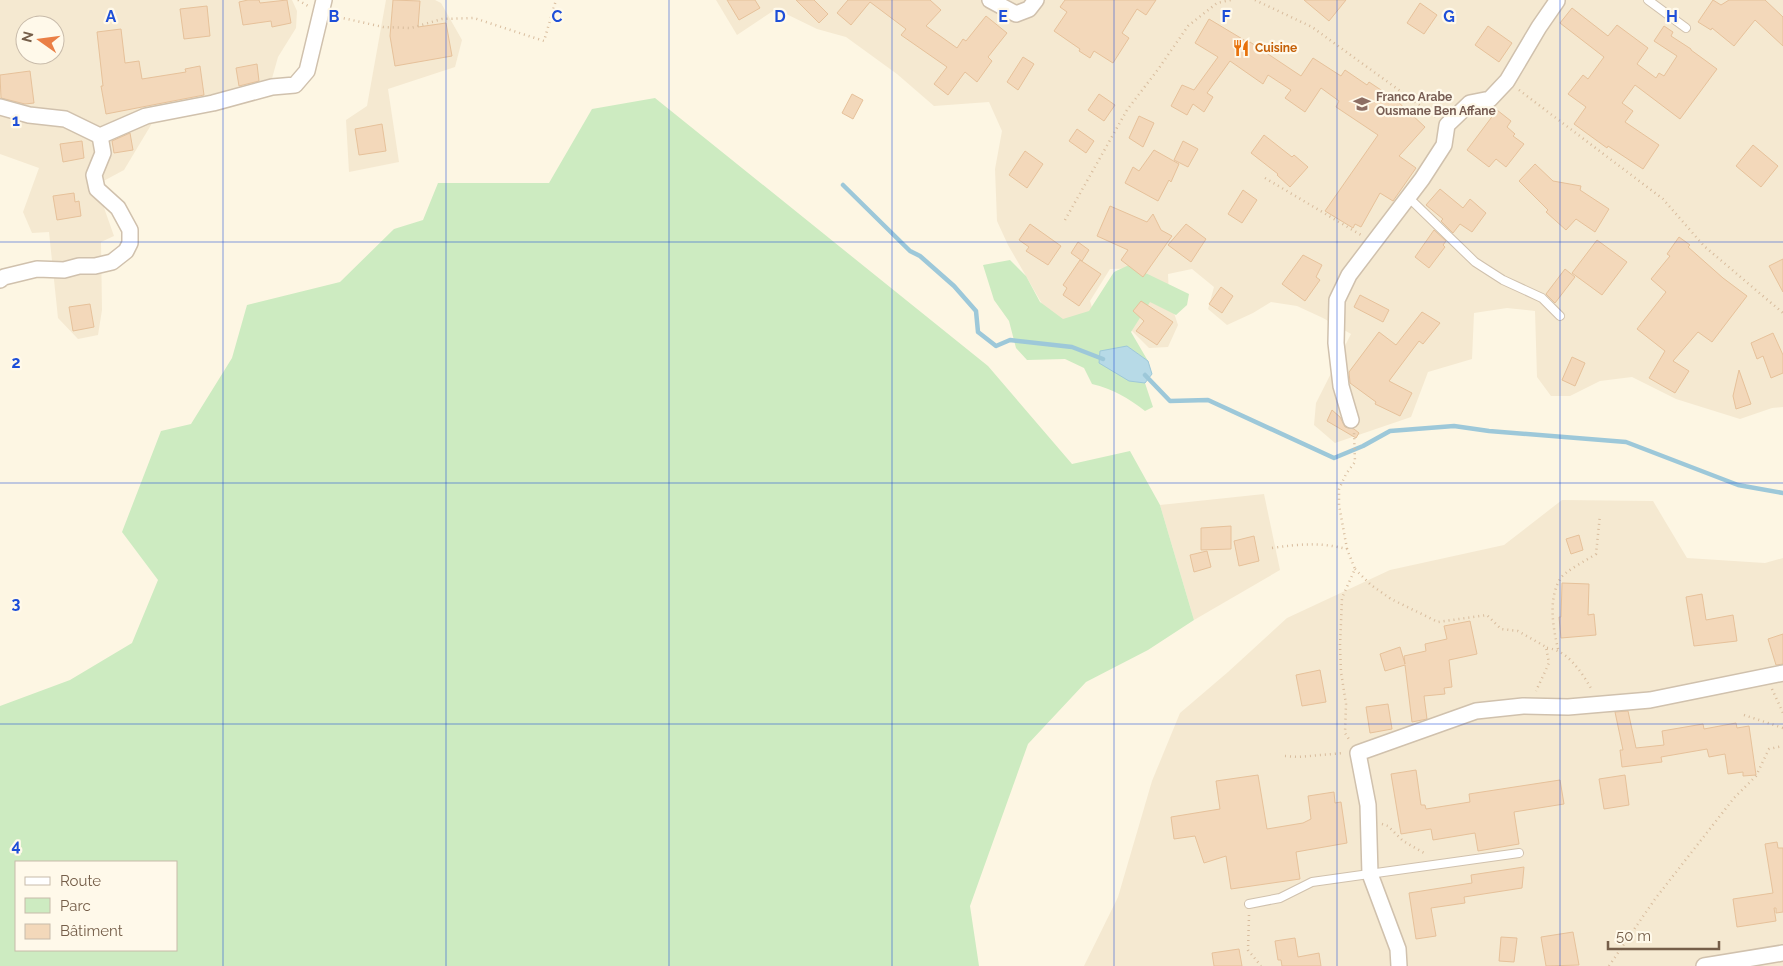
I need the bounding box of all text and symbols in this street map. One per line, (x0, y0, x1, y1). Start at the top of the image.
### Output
text: A (106, 7, 117, 26)
text: B (329, 7, 340, 26)
text: C (552, 7, 563, 26)
text: D (774, 7, 786, 26)
text: E (998, 7, 1008, 26)
text: F (1221, 7, 1231, 26)
text: G (1443, 7, 1455, 26)
text: H (1666, 7, 1678, 26)
north arrow (15, 15, 65, 65)
text: N (18, 30, 36, 44)
restaurant icon: Cuisine (1231, 38, 1251, 58)
place label: Cuisine (1255, 41, 1297, 55)
place label: Franco Arabe Ousmane Ben Affane (1376, 90, 1496, 118)
school or university icon: Franco Arabe Ousmane Ben Affane (1352, 94, 1372, 114)
text: 1 (12, 111, 20, 130)
text: 2 (11, 353, 21, 372)
text: 3 (12, 594, 21, 613)
text: 4 (11, 836, 21, 855)
legend (15, 861, 178, 951)
text: Route (60, 872, 101, 890)
text: Parc (60, 897, 91, 915)
scale bar (1608, 918, 1719, 950)
text: Bâtiment (60, 922, 123, 940)
text: 50 m (1616, 927, 1651, 945)

